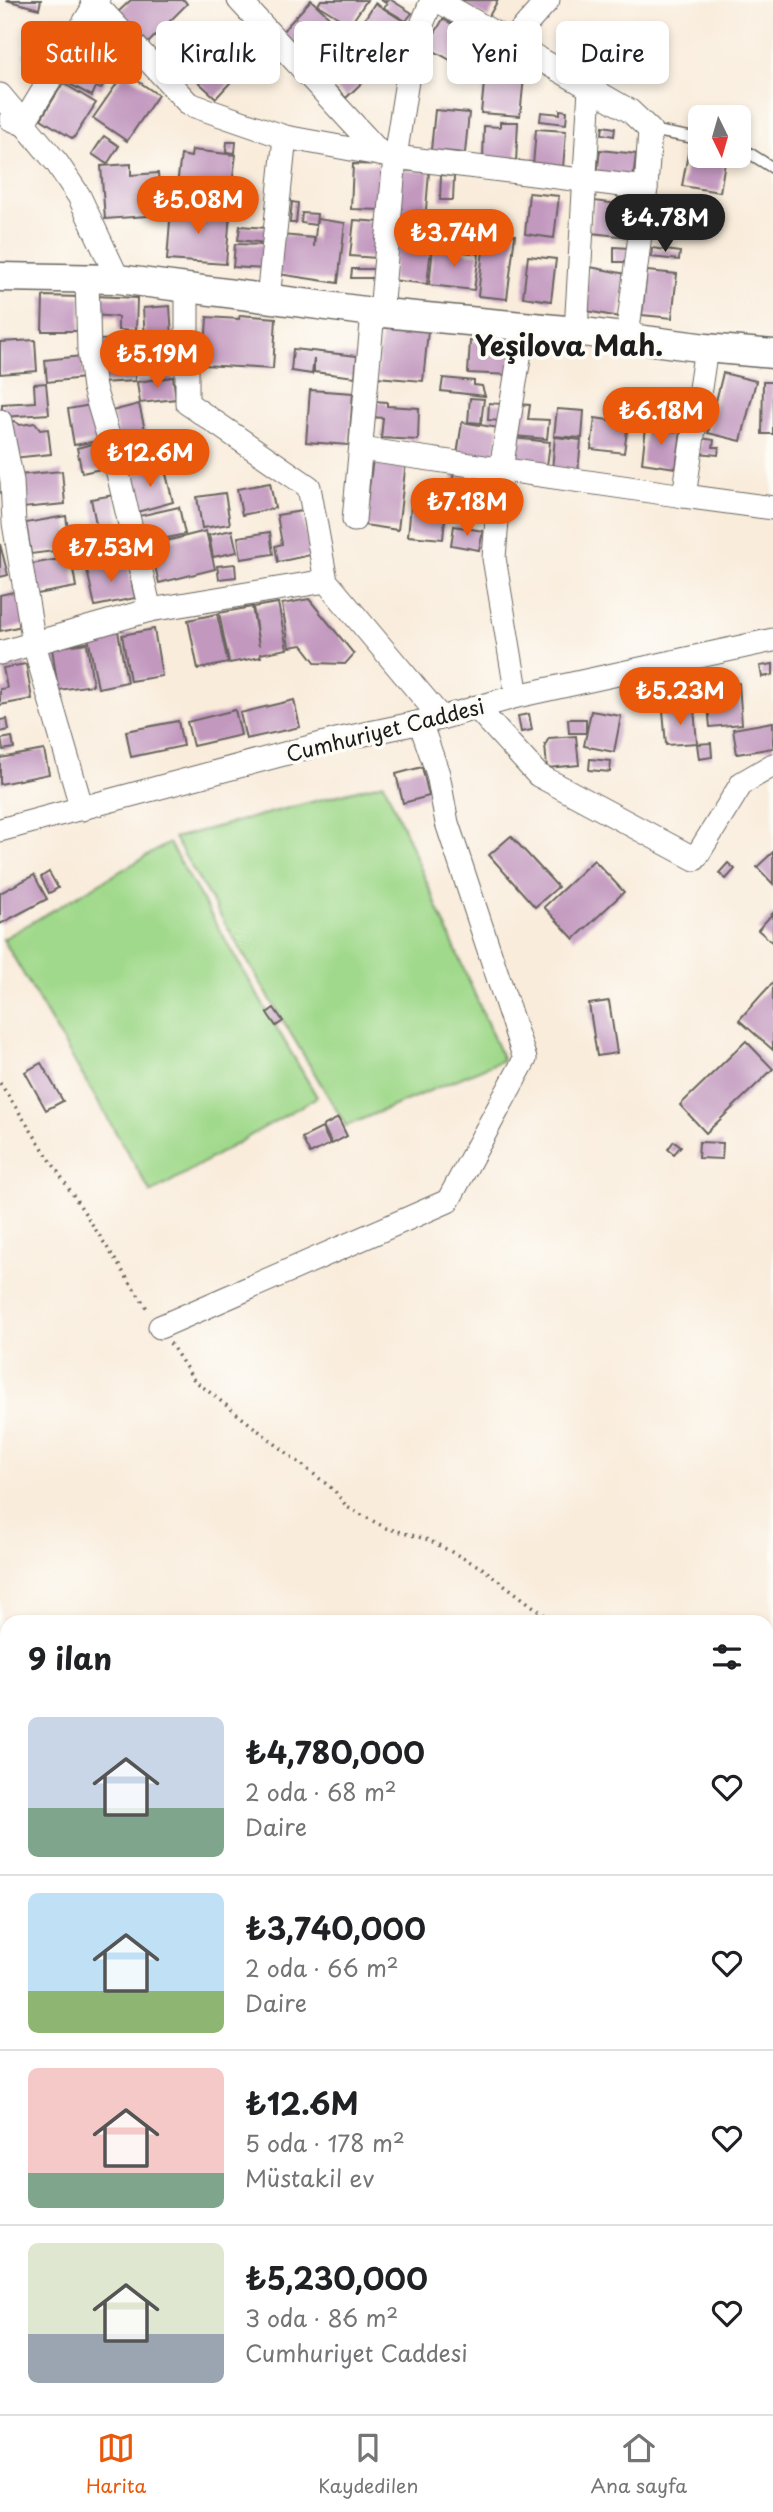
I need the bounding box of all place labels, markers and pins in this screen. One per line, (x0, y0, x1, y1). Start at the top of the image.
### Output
pin: ₺5.08M (141, 176, 255, 236)
pin: ₺4.78M (608, 194, 722, 254)
pin: ₺3.74M (397, 210, 511, 269)
pin: ₺5.19M (100, 330, 214, 390)
pin: ₺6.18M (604, 388, 718, 447)
pin: ₺12.6M (93, 430, 207, 489)
pin: ₺7.18M (410, 478, 524, 538)
pin: ₺7.53M (54, 524, 168, 584)
pin: ₺5.23M (623, 668, 737, 727)

